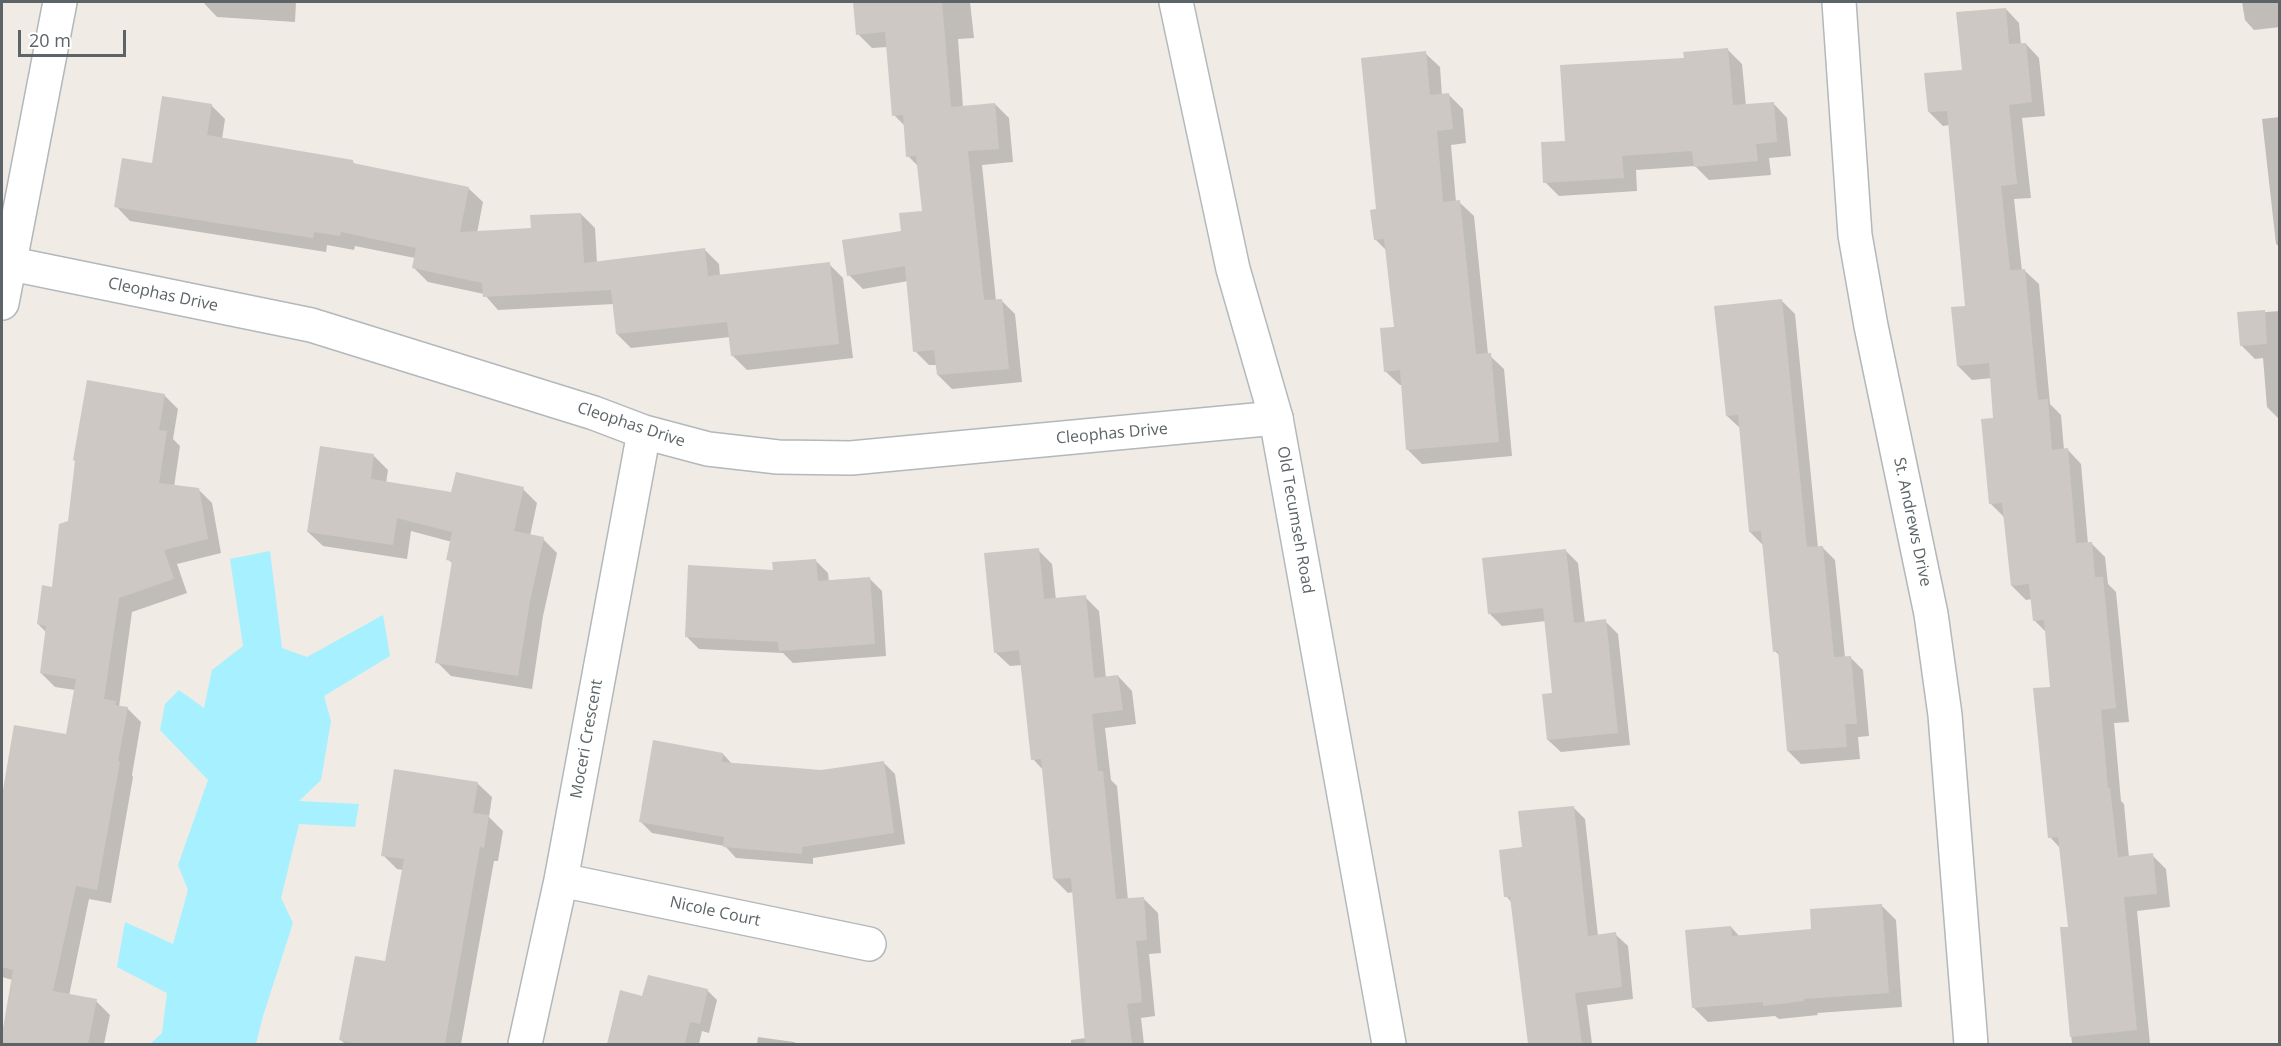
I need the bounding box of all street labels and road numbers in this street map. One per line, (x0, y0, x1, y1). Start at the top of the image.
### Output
street label: Cleophas Drive (106, 274, 220, 316)
street label: Cleophas Drive (575, 399, 687, 451)
street label: Cleophas Drive (1055, 420, 1169, 448)
street label: Old Tecumseh Road (1273, 445, 1317, 595)
street label: St. Andrews Drive (1889, 456, 1935, 588)
street label: Moceri Crescent (567, 678, 607, 800)
street label: Nicole Court (668, 893, 762, 931)

